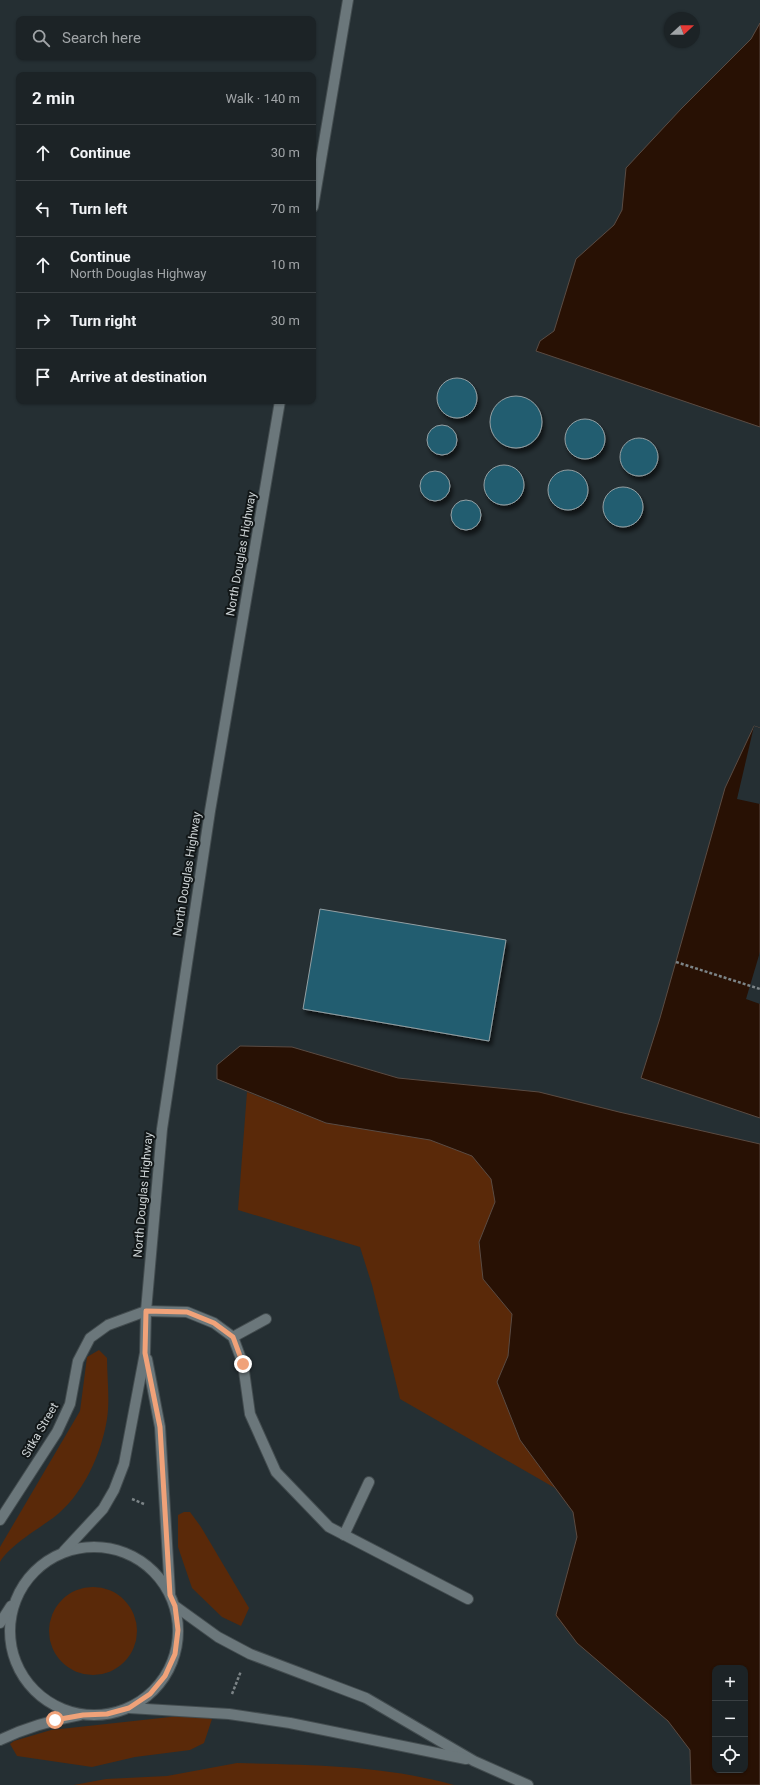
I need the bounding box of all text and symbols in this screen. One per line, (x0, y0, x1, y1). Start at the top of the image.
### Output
north arrow (664, 12, 700, 48)
search box (16, 16, 316, 60)
icon: search (30, 27, 52, 49)
text: Search here (62, 29, 141, 47)
text: 2 min (32, 88, 75, 108)
text: Walk · 140 m (225, 91, 300, 106)
icon: ahead (32, 142, 54, 164)
text: Continue (70, 144, 131, 162)
text: 30 m (271, 145, 300, 160)
icon: left (32, 198, 54, 220)
text: Turn left (70, 200, 127, 218)
text: 70 m (271, 201, 300, 216)
text: Continue (70, 248, 131, 266)
icon: ahead (32, 254, 54, 276)
text: 10 m (271, 257, 300, 272)
text: North Douglas Highway (70, 266, 206, 281)
icon: right (32, 310, 54, 332)
text: Turn right (70, 312, 136, 330)
text: 30 m (271, 313, 300, 328)
icon: arrive (32, 366, 54, 388)
text: Arrive at destination (70, 368, 207, 386)
street label: North Douglas Highway (223, 490, 259, 617)
street label: North Douglas Highway (170, 810, 204, 937)
street label: North Douglas Highway (131, 1131, 155, 1258)
route end (234, 1355, 252, 1373)
street label: Sitka Street (19, 1400, 61, 1460)
map controls (712, 1665, 748, 1773)
button: + (712, 1665, 748, 1701)
button: − (712, 1701, 748, 1737)
route start (46, 1711, 64, 1729)
button: locate (712, 1737, 748, 1773)

